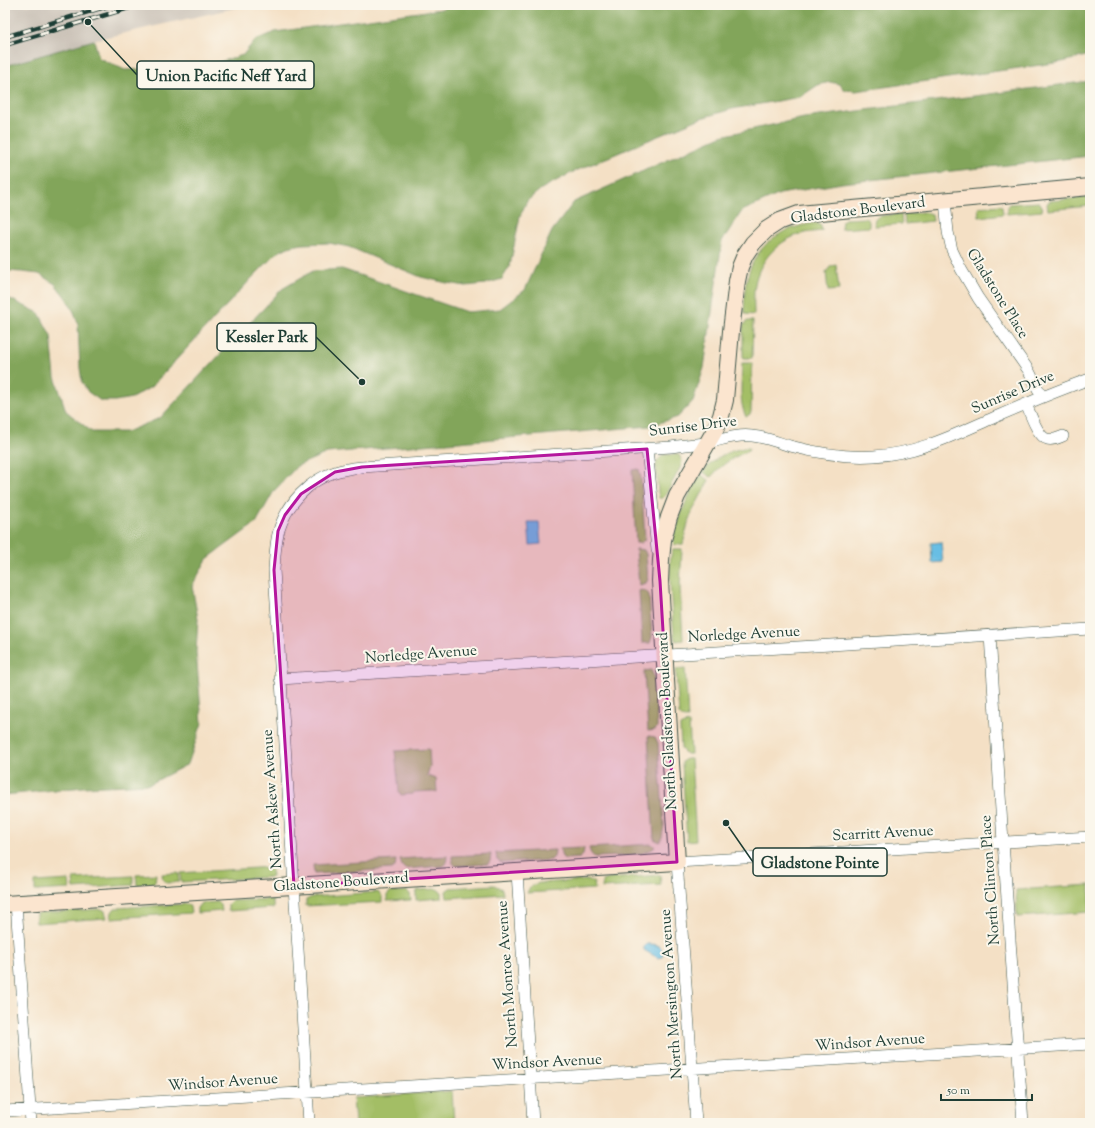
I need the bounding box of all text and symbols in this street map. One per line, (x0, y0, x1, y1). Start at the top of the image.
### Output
callout: Union Pacific Neff Yard (137, 61, 314, 89)
text: Union Pacific Neff Yard (145, 66, 308, 89)
street label: Gladstone Boulevard (789, 192, 927, 230)
street label: Gladstone Place (961, 245, 1033, 343)
callout: Kessler Park (217, 323, 316, 351)
text: Kessler Park (226, 327, 309, 350)
street label: Sunrise Drive (968, 366, 1058, 420)
street label: Sunrise Drive (648, 411, 738, 443)
street label: Norledge Avenue (687, 622, 801, 648)
street label: North Gladstone Boulevard (653, 631, 683, 811)
street label: Norledge Avenue (364, 641, 478, 669)
street label: North Askew Avenue (258, 728, 288, 870)
street label: North Clinton Place (976, 814, 1006, 946)
street label: Scarritt Avenue (832, 821, 934, 847)
callout: Gladstone Pointe (753, 848, 887, 876)
text: Gladstone Pointe (761, 853, 880, 876)
street label: Gladstone Boulevard (273, 868, 410, 898)
street label: North Monroe Avenue (492, 900, 524, 1048)
street label: North Mersington Avenue (656, 908, 688, 1080)
street label: Windsor Avenue (814, 1029, 926, 1057)
street label: Windsor Avenue (491, 1050, 603, 1076)
street label: Windsor Avenue (167, 1069, 279, 1097)
scale bar (941, 1076, 1032, 1102)
text: 50 m (946, 1082, 970, 1100)

